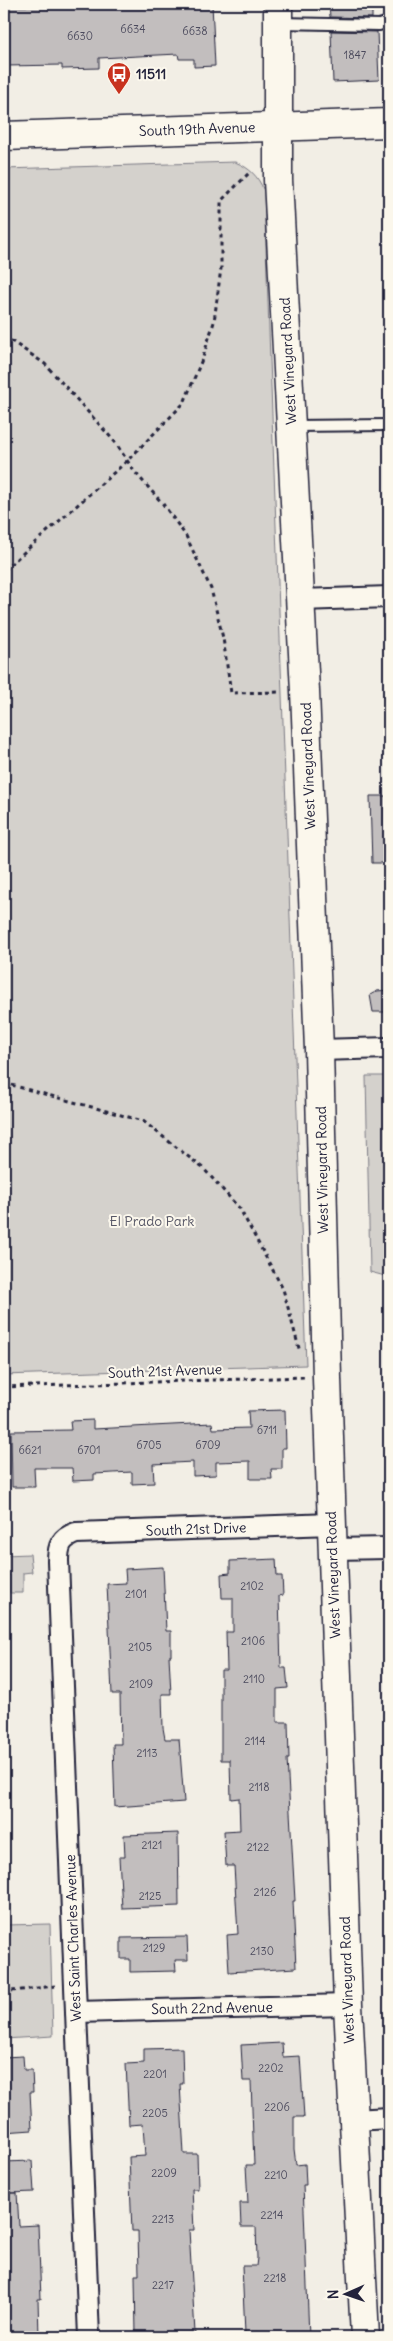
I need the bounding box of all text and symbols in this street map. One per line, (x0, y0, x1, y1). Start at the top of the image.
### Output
house number: 6634 (120, 22, 146, 36)
house number: 6638 (182, 24, 208, 38)
house number: 6630 (67, 29, 93, 43)
house number: 1847 (344, 48, 367, 62)
bus stop icon: 11511 (106, 61, 132, 95)
place label: 11511 (136, 65, 166, 83)
street label: South 19th Avenue (138, 118, 256, 140)
street label: West Vineyard Road (276, 297, 300, 425)
street label: West Vineyard Road (297, 702, 319, 830)
street label: West Vineyard Road (312, 1106, 332, 1234)
park label: El Prado Park (110, 1212, 194, 1230)
street label: South 21st Avenue (107, 1360, 223, 1382)
house number: 6711 (257, 1423, 277, 1437)
house number: 6705 (136, 1438, 162, 1452)
house number: 6709 (195, 1438, 221, 1452)
house number: 6621 (18, 1443, 42, 1457)
house number: 6701 (77, 1443, 101, 1457)
street label: West Vineyard Road (322, 1511, 344, 1639)
street label: South 21st Drive (145, 1518, 247, 1540)
house number: 2102 (240, 1579, 264, 1593)
house number: 2101 (125, 1587, 147, 1601)
house number: 2106 (241, 1634, 265, 1648)
house number: 2105 (128, 1640, 152, 1654)
house number: 2110 (243, 1672, 265, 1686)
house number: 2109 (129, 1677, 153, 1691)
house number: 2114 (244, 1734, 266, 1748)
house number: 2113 (136, 1746, 158, 1760)
house number: 2118 (248, 1780, 270, 1794)
house number: 2121 (142, 1838, 162, 1852)
house number: 2122 (247, 1840, 269, 1854)
street label: West Saint Charles Avenue (61, 1854, 85, 2022)
house number: 2126 (254, 1885, 276, 1899)
house number: 2125 (139, 1889, 161, 1903)
street label: West Vineyard Road (336, 1916, 358, 2044)
house number: 2129 (143, 1941, 165, 1955)
house number: 2130 (250, 1944, 274, 1958)
street label: South 22nd Avenue (151, 1998, 273, 2018)
house number: 2202 (258, 2061, 284, 2075)
house number: 2201 (143, 2067, 167, 2081)
house number: 2206 (264, 2100, 290, 2114)
house number: 2205 (142, 2106, 168, 2120)
house number: 2209 (151, 2166, 177, 2180)
house number: 2210 (264, 2168, 288, 2182)
house number: 2214 (261, 2208, 283, 2222)
house number: 2213 (152, 2212, 174, 2226)
north arrow (320, 2268, 370, 2318)
house number: 2218 (264, 2271, 286, 2285)
house number: 2217 (152, 2278, 175, 2292)
text: N (324, 2289, 342, 2300)

